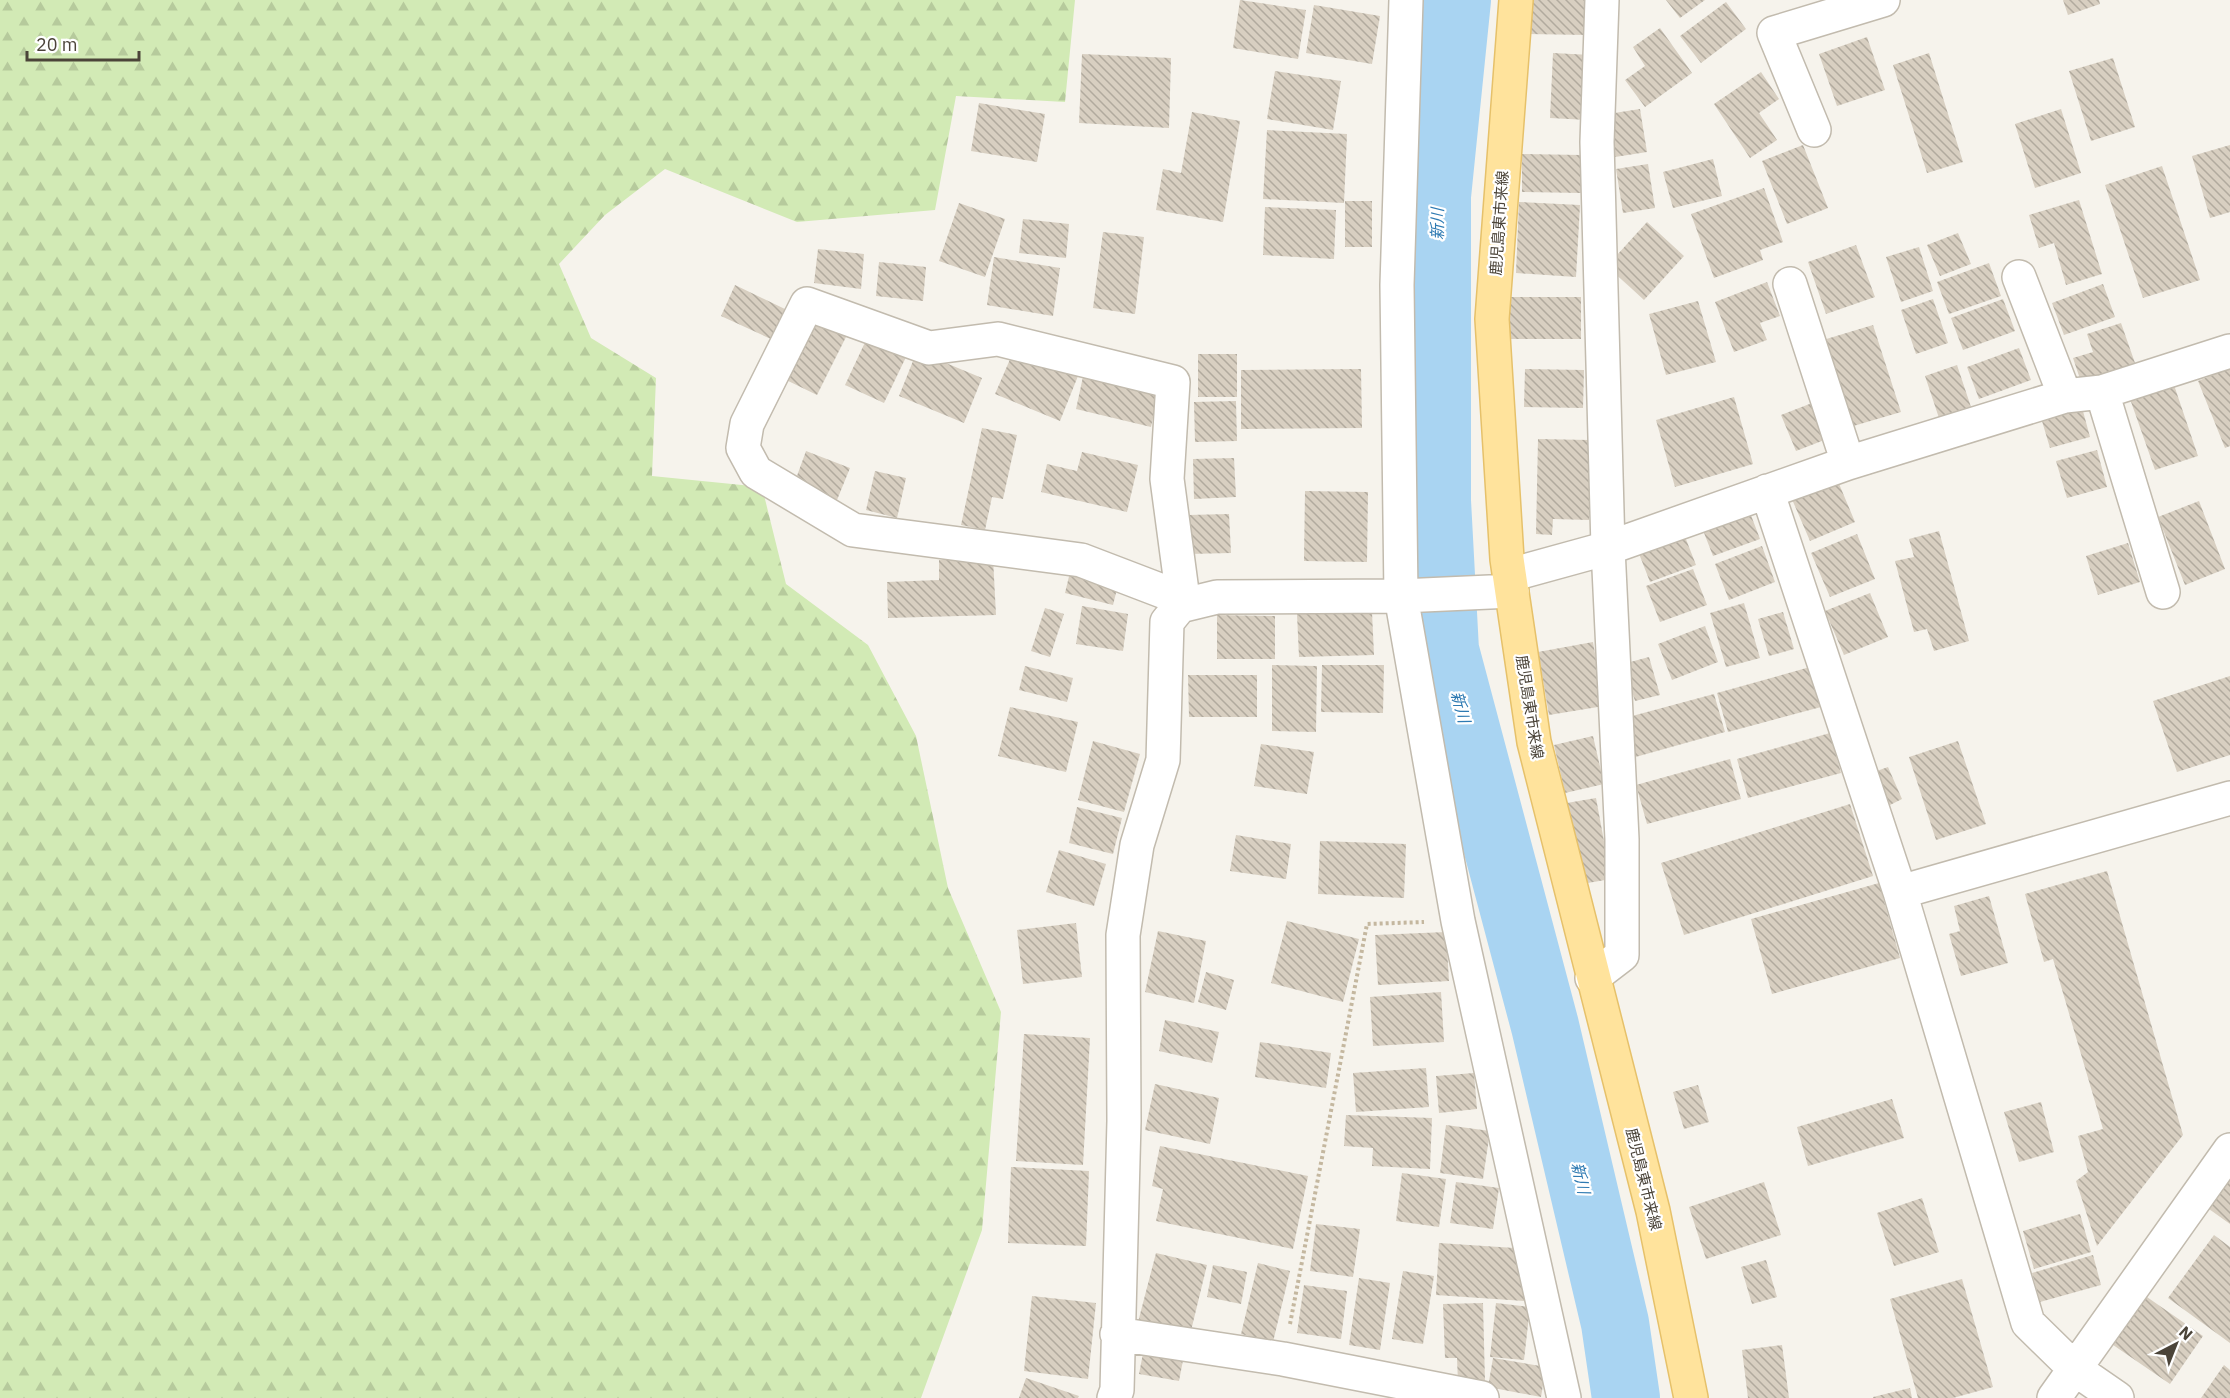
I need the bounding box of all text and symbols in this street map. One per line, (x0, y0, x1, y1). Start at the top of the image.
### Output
scale bar (27, 24, 140, 62)
text: 20 m (36, 33, 78, 56)
street label: 鹿児島東市来線 (1486, 170, 1512, 276)
water label: 新川 (1427, 206, 1447, 240)
street label: 鹿児島東市来線 (1512, 654, 1548, 760)
water label: 新川 (1447, 689, 1475, 727)
street label: 鹿児島東市来線 (1622, 1126, 1666, 1232)
water label: 新川 (1568, 1160, 1595, 1198)
north arrow (2146, 1314, 2206, 1374)
text: N (2175, 1322, 2197, 1344)

